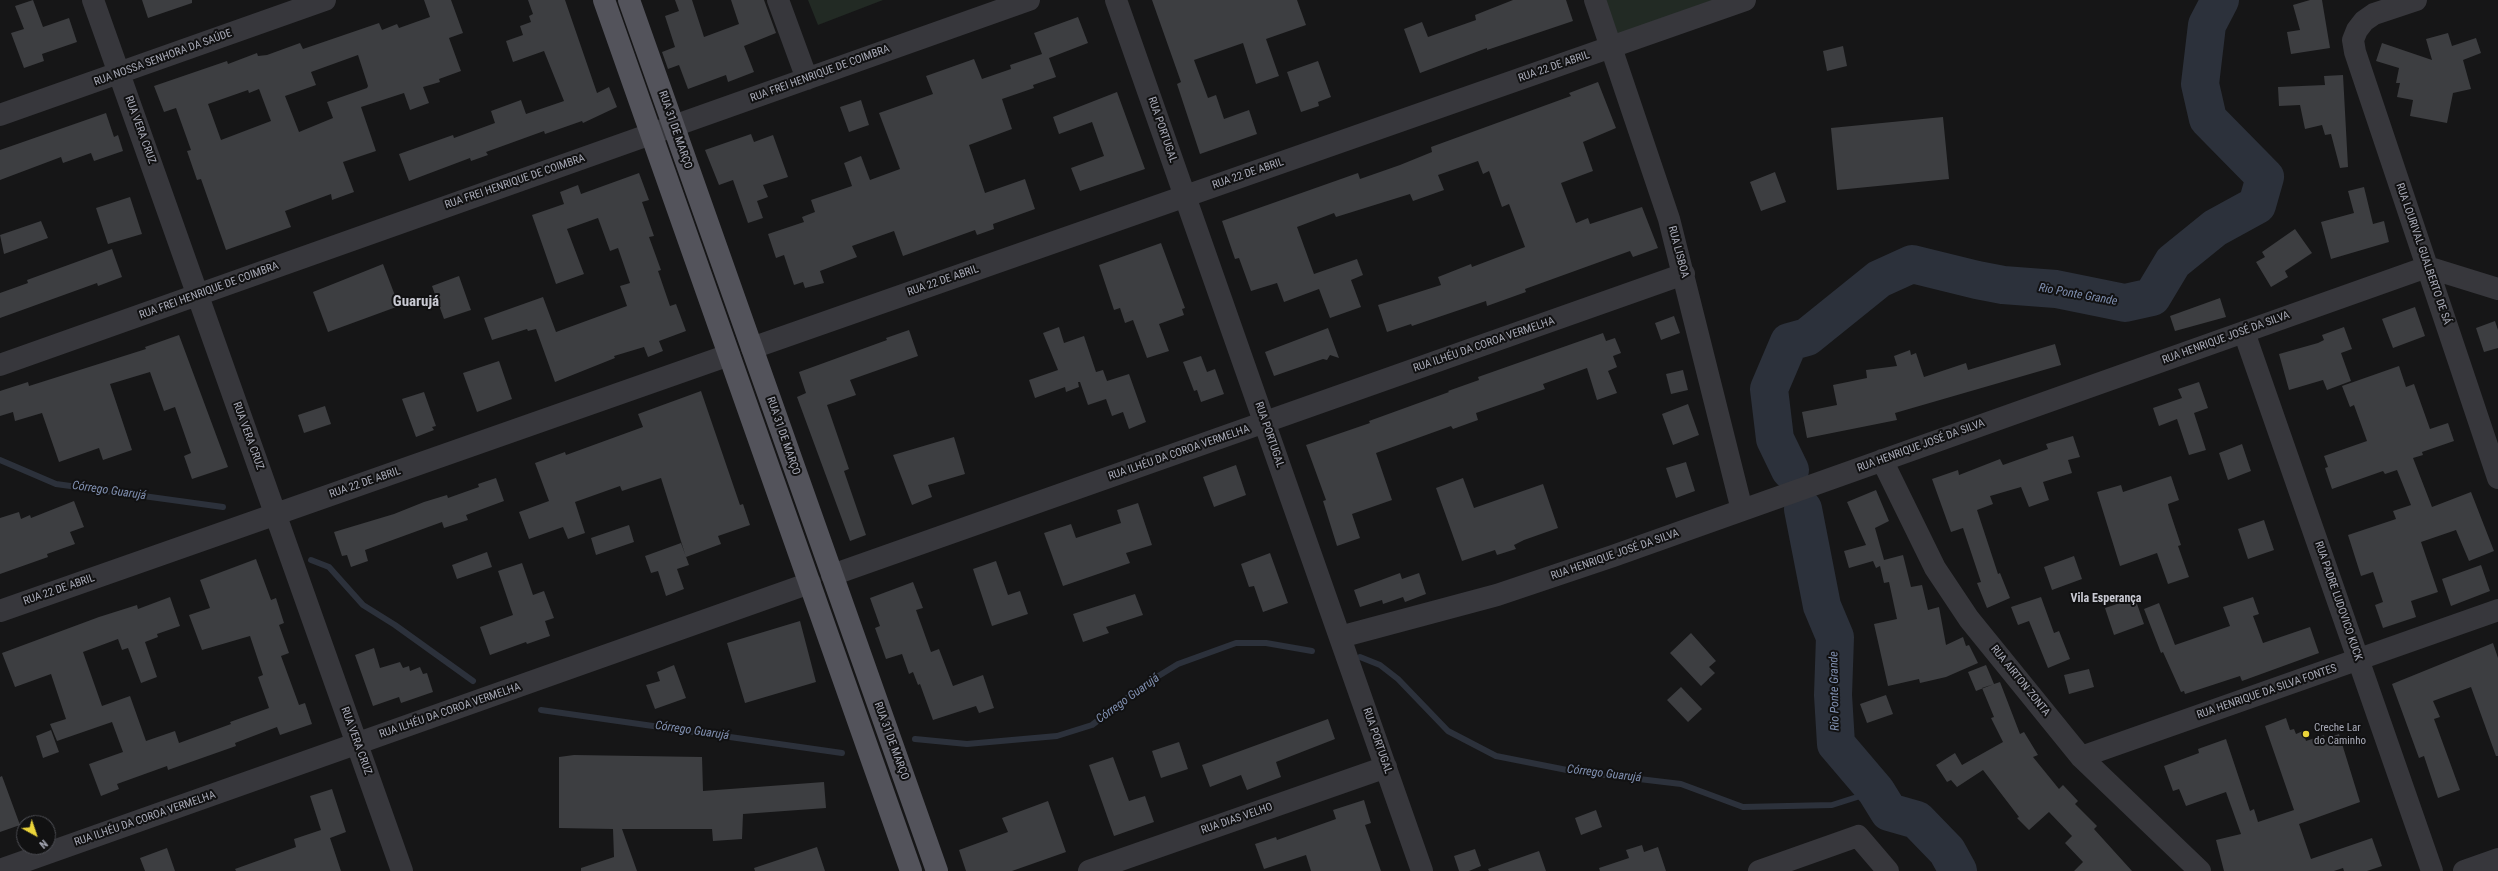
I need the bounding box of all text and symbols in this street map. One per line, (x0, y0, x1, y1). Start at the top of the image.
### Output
street label: RUA NOSSA SENHORA DA SAÚDE (92, 27, 234, 89)
street label: RUA FREI HENRIQUE DE COIMBRA (748, 43, 892, 105)
street label: RUA 22 DE ABRIL (1517, 49, 1591, 85)
street label: RUA 31 DE MARÇO (655, 89, 695, 171)
street label: RUA VERA CRUZ (122, 94, 158, 166)
street label: RUA PORTUGAL (1145, 95, 1179, 165)
street label: RUA FREI HENRIQUE DE COIMBRA (443, 152, 587, 212)
street label: RUA 22 DE ABRIL (1211, 156, 1285, 192)
street label: RUA LOURIVAL GUALBERTO DE SÁ (2393, 181, 2453, 327)
street label: RUA LISBOA (1665, 225, 1691, 279)
street label: RUA FREI HENRIQUE DE COIMBRA (137, 260, 281, 322)
street label: RUA 22 DE ABRIL (906, 263, 980, 299)
water label: Rio Ponte Grande (2038, 281, 2118, 309)
district label: Guarujá (393, 293, 439, 311)
street label: RUA HENRIQUE JOSÉ DA SILVA (2160, 309, 2292, 367)
street label: RUA ILHÉU DA COROA VERMELHA (1412, 315, 1556, 375)
street label: RUA 31 DE MARÇO (763, 395, 803, 477)
street label: RUA VERA CRUZ (230, 400, 266, 472)
street label: RUA PORTUGAL (1252, 400, 1286, 470)
street label: RUA HENRIQUE JOSÉ DA SILVA (1855, 417, 1987, 475)
street label: RUA ILHÉU DA COROA VERMELHA (1107, 423, 1251, 483)
street label: RUA 22 DE ABRIL (328, 465, 402, 501)
water label: Córrego Guarujá (71, 479, 147, 503)
street label: RUA HENRIQUE JOSÉ DA SILVA (1549, 527, 1681, 583)
street label: RUA PADRE LUDOVICO KUCK (2311, 540, 2365, 662)
street label: RUA 22 DE ABRIL (22, 572, 96, 608)
district label: Vila Esperança (2071, 592, 2141, 606)
street label: RUA AIRTON ZONTA (1987, 643, 2053, 719)
water label: Rio Ponte Grande (1827, 651, 1843, 731)
street label: RUA HENRIQUE DA SILVA FONTES (2195, 662, 2339, 722)
water label: Córrego Guarujá (1094, 671, 1162, 727)
street label: RUA ILHÉU DA COROA VERMELHA (378, 681, 522, 741)
street label: RUA 31 DE MARÇO (871, 700, 911, 782)
street label: RUA VERA CRUZ (338, 705, 374, 777)
street label: RUA PORTUGAL (1360, 706, 1394, 776)
water label: Córrego Guarujá (654, 719, 730, 743)
place label: Creche Lar do Caminho (2314, 721, 2366, 747)
marker: Creche Lar do Caminho (2301, 729, 2311, 739)
water label: Córrego Guarujá (1566, 762, 1642, 786)
street label: RUA ILHÉU DA COROA VERMELHA (73, 789, 217, 849)
street label: RUA DIAS VELHO (1200, 801, 1274, 837)
north arrow (16, 815, 56, 855)
text: N (37, 837, 50, 851)

